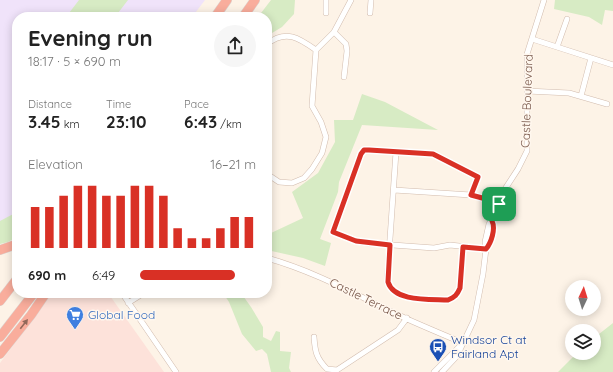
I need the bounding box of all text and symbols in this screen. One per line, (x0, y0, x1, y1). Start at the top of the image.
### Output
text: Evening run (28, 24, 153, 52)
button: share (214, 25, 256, 67)
text: 18:17 · 5 × 690 m (28, 53, 121, 69)
street label: Castle Boulevard (517, 54, 536, 148)
text: Distance (28, 97, 72, 111)
text: Time (106, 97, 131, 111)
text: Pace (184, 97, 209, 111)
text: 3.45 (28, 111, 61, 132)
text: 23:10 (106, 111, 147, 132)
text: 6:43 (184, 111, 217, 132)
text: km (61, 117, 80, 131)
text: /km (217, 117, 242, 131)
text: Elevation (28, 156, 83, 172)
text: 16–21 m (210, 156, 256, 172)
pin (482, 187, 516, 221)
icon: arrive (488, 193, 510, 215)
text: 690 m (28, 267, 66, 283)
text: 6:49 (92, 267, 115, 283)
street label: Castle Terrace (327, 274, 405, 323)
north arrow (565, 280, 601, 316)
map controls (565, 280, 601, 360)
supermarket icon: Global Food (65, 305, 85, 330)
place label: Global Food (88, 307, 155, 322)
one-way arrow (19, 318, 28, 329)
button: layers (565, 324, 601, 360)
place label: Windsor Ct at Fairland Apt (451, 332, 527, 361)
bus stop icon: Windsor Ct at Fairland Apt (428, 337, 448, 362)

